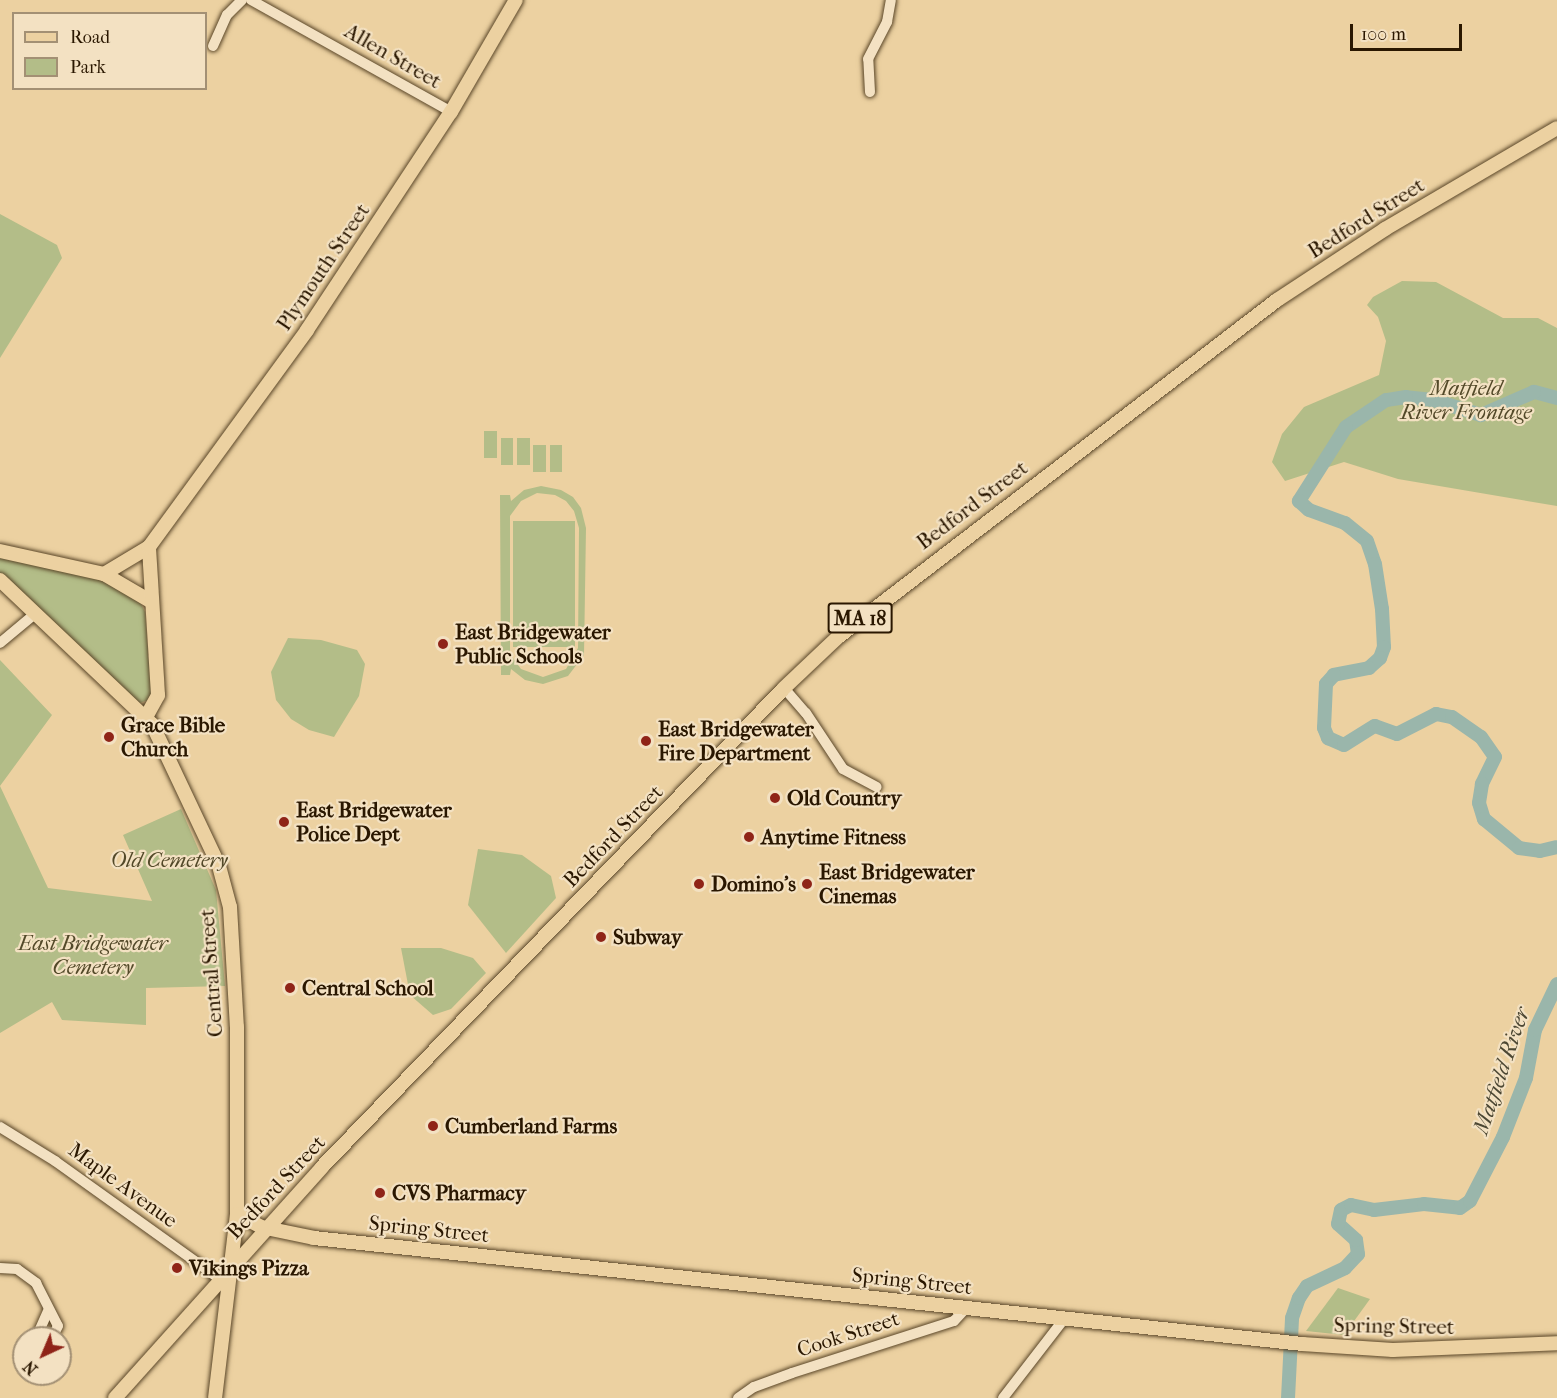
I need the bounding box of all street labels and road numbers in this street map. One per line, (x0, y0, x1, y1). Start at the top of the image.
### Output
street label: Allen Street (340, 18, 446, 94)
street label: Bedford Street (1303, 172, 1429, 264)
street label: Plymouth Street (271, 199, 375, 335)
street label: Bedford Street (911, 455, 1033, 555)
road number: MA 18 (827, 601, 893, 635)
street label: Bedford Street (558, 780, 668, 892)
street label: Central Street (194, 908, 228, 1038)
street label: Bedford Street (222, 1130, 330, 1244)
street label: Maple Avenue (64, 1137, 182, 1233)
street label: Spring Street (368, 1210, 490, 1248)
street label: Spring Street (851, 1262, 973, 1300)
street label: Cook Street (794, 1306, 902, 1362)
street label: Spring Street (1333, 1312, 1455, 1340)

